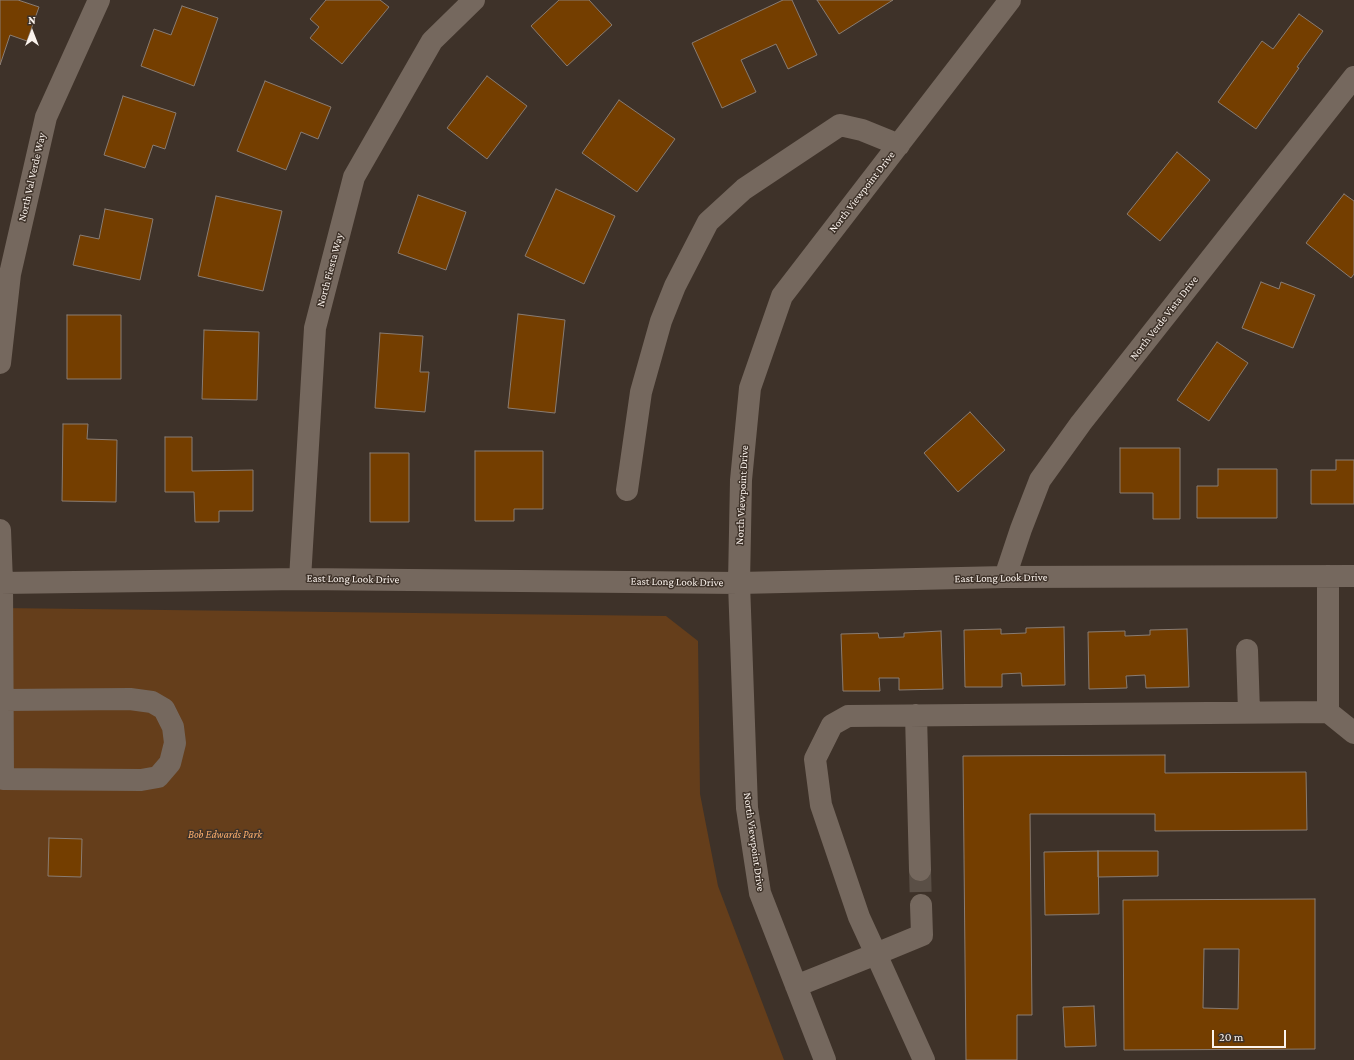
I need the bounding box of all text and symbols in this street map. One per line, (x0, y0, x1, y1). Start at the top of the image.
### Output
north arrow (12, 12, 52, 52)
text: N (28, 14, 36, 26)
street label: North Val Verde Way (15, 131, 49, 223)
street label: North Viewpoint Drive (826, 149, 898, 235)
street label: North Fiesta Way (314, 232, 346, 308)
street label: North Verde Vista Drive (1127, 273, 1201, 363)
street label: North Viewpoint Drive (733, 445, 751, 545)
street label: East Long Look Drive (954, 571, 1048, 585)
street label: East Long Look Drive (306, 572, 400, 586)
street label: East Long Look Drive (630, 575, 724, 589)
street label: North Viewpoint Drive (741, 792, 767, 892)
park label: Bob Edwards Park (188, 828, 262, 842)
scale bar (1214, 1022, 1288, 1048)
text: 20 m (1219, 1030, 1243, 1044)

